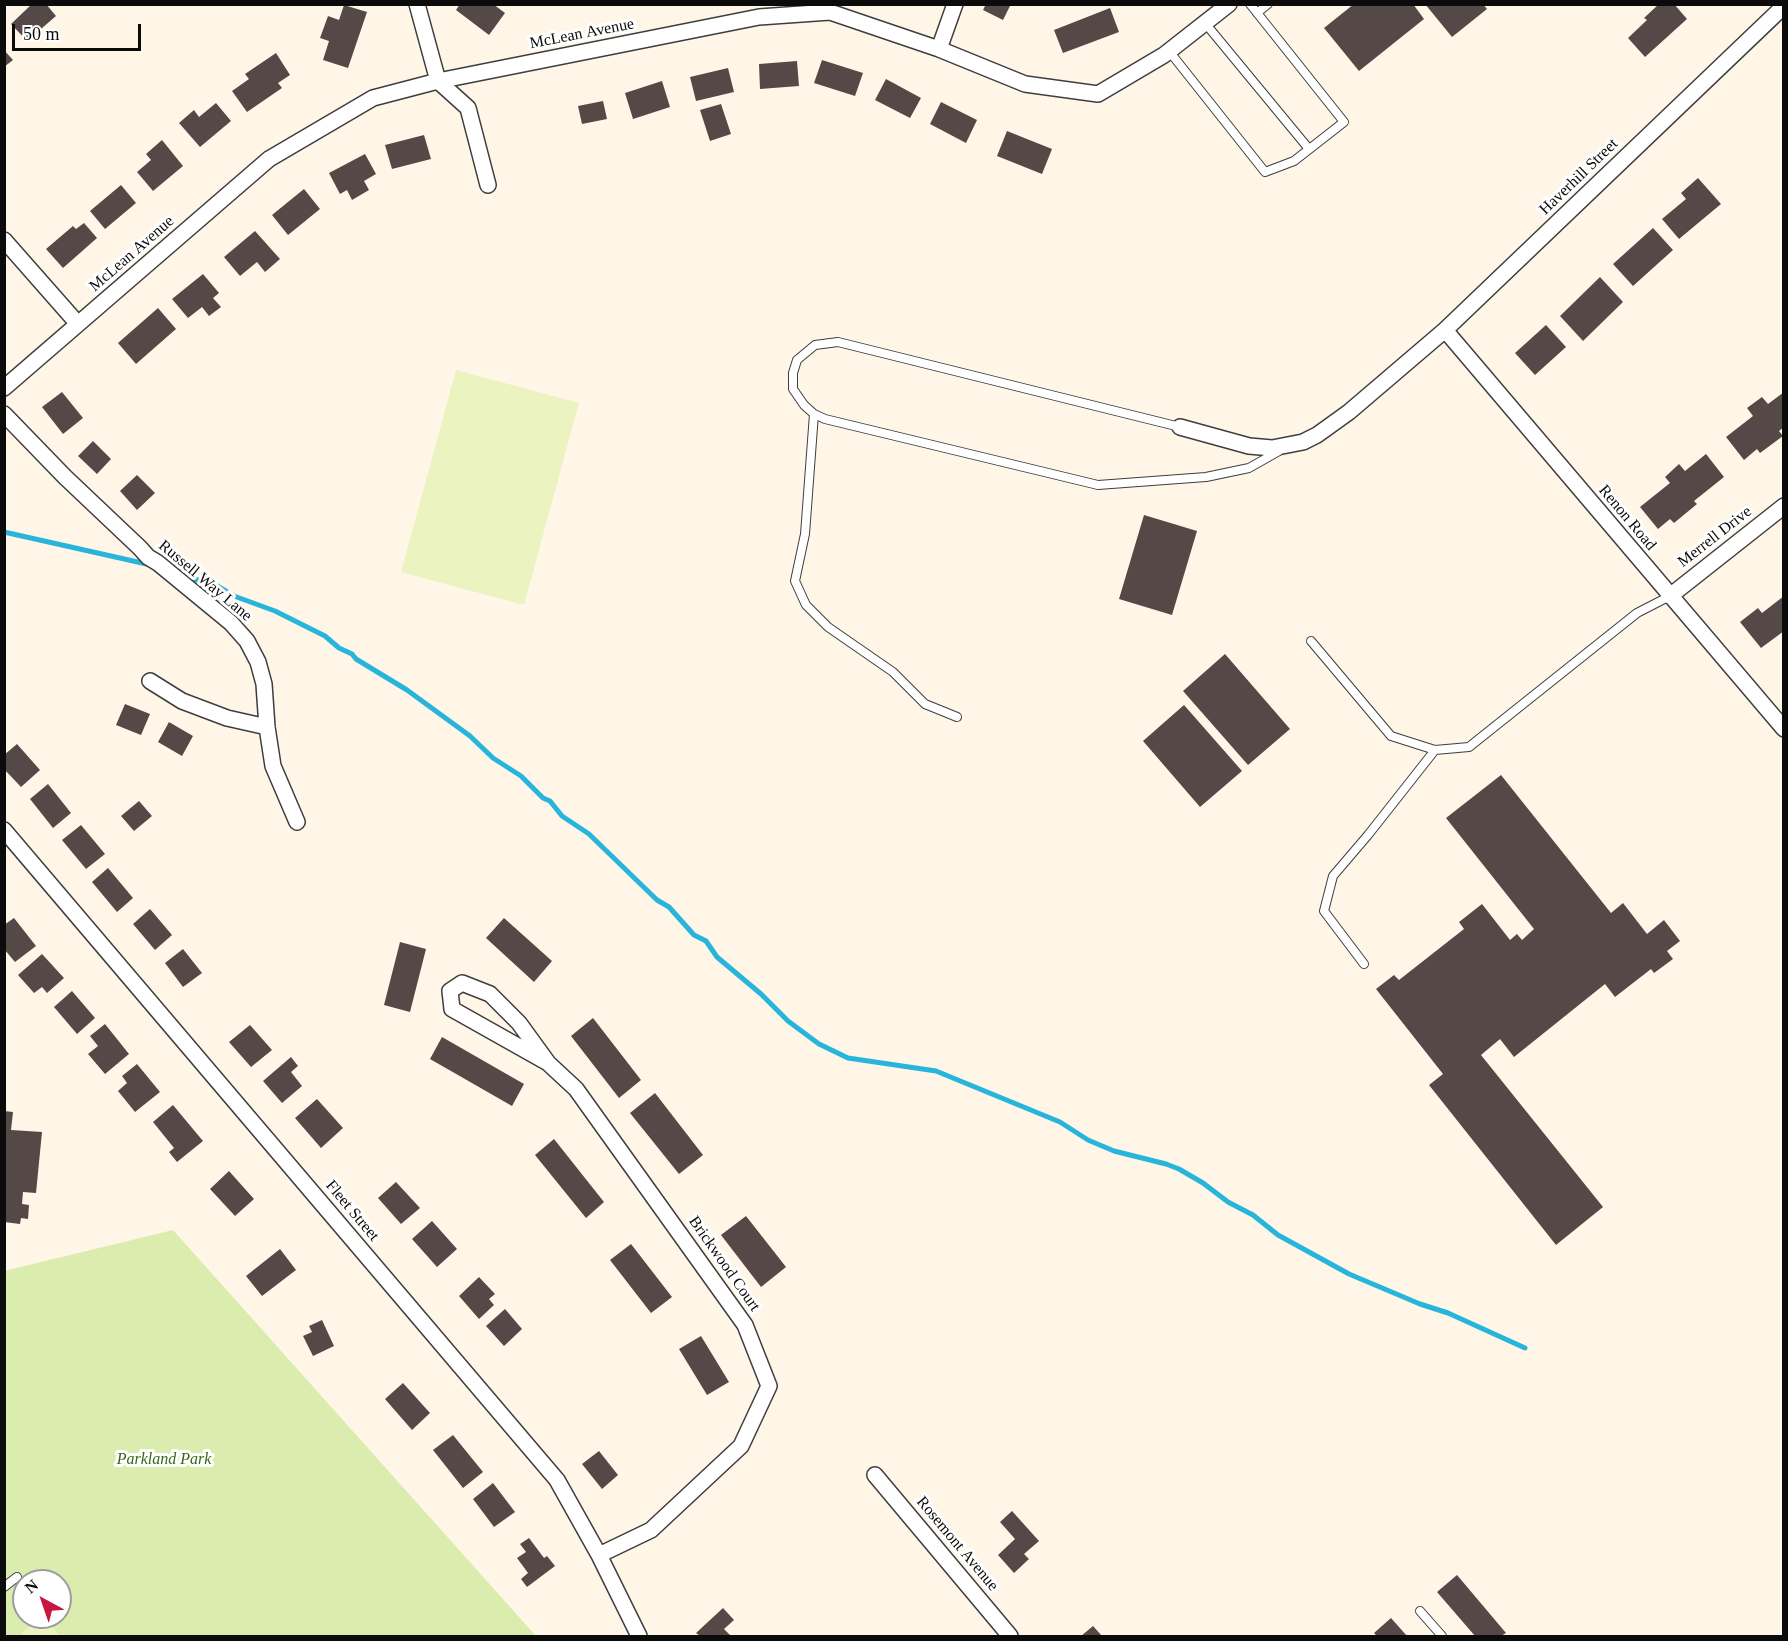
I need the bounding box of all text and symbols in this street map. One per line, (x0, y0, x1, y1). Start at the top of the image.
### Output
scale bar (15, 12, 144, 50)
street label: McLean Avenue (528, 14, 636, 54)
text: 50 m (23, 24, 60, 44)
street label: Haverhill Street (1536, 135, 1622, 219)
street label: McLean Avenue (86, 212, 178, 296)
street label: Renon Road (1594, 481, 1660, 555)
street label: Merrell Drive (1674, 502, 1756, 572)
street label: Russell Way Lane (154, 536, 256, 626)
street label: Fleet Street (321, 1177, 383, 1245)
street label: Brickwood Court (684, 1213, 764, 1315)
park label: Parkland Park (117, 1450, 211, 1470)
street label: Rosemont Avenue (912, 1493, 1002, 1595)
north arrow (12, 1569, 72, 1629)
text: N (22, 1576, 41, 1597)

